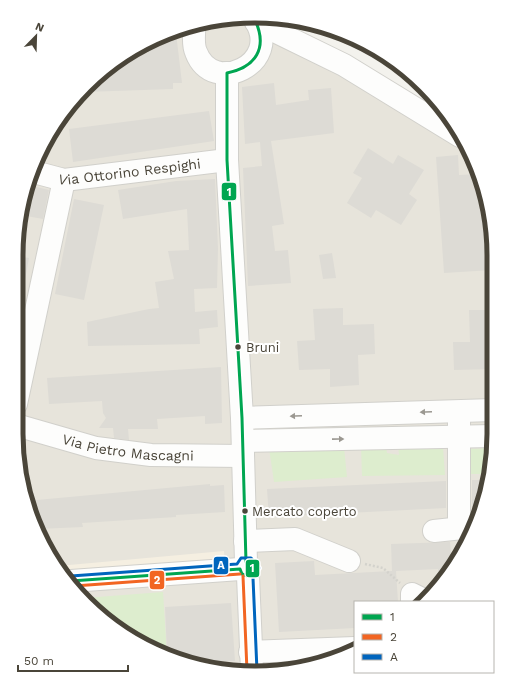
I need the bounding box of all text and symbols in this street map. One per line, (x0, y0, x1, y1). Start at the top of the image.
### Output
north arrow (16, 16, 56, 56)
text: N (33, 20, 46, 35)
street label: Via Ottorino Respighi (56, 155, 201, 189)
line badge: 1 (221, 182, 237, 201)
text: 1 (227, 186, 231, 199)
place label: Bruni (246, 340, 279, 355)
marker: Bruni (233, 342, 243, 352)
one-way arrow (419, 409, 432, 415)
one-way arrow (289, 413, 302, 419)
street label: Via Pietro Mascagni (61, 431, 194, 463)
one-way arrow (332, 436, 345, 442)
place label: Mercato coperto (252, 504, 357, 519)
marker: Mercato coperto (240, 506, 250, 516)
line badge: A (213, 556, 229, 575)
text: A (217, 559, 225, 572)
line badge: 1 (245, 559, 260, 578)
text: 1 (250, 562, 254, 575)
line badge: 2 (149, 570, 165, 590)
text: 2 (154, 574, 161, 587)
legend (354, 601, 494, 673)
text: 1 (390, 610, 395, 624)
text: 2 (390, 630, 397, 644)
scale bar (18, 647, 128, 673)
text: A (390, 650, 398, 664)
text: 50 m (24, 654, 54, 668)

